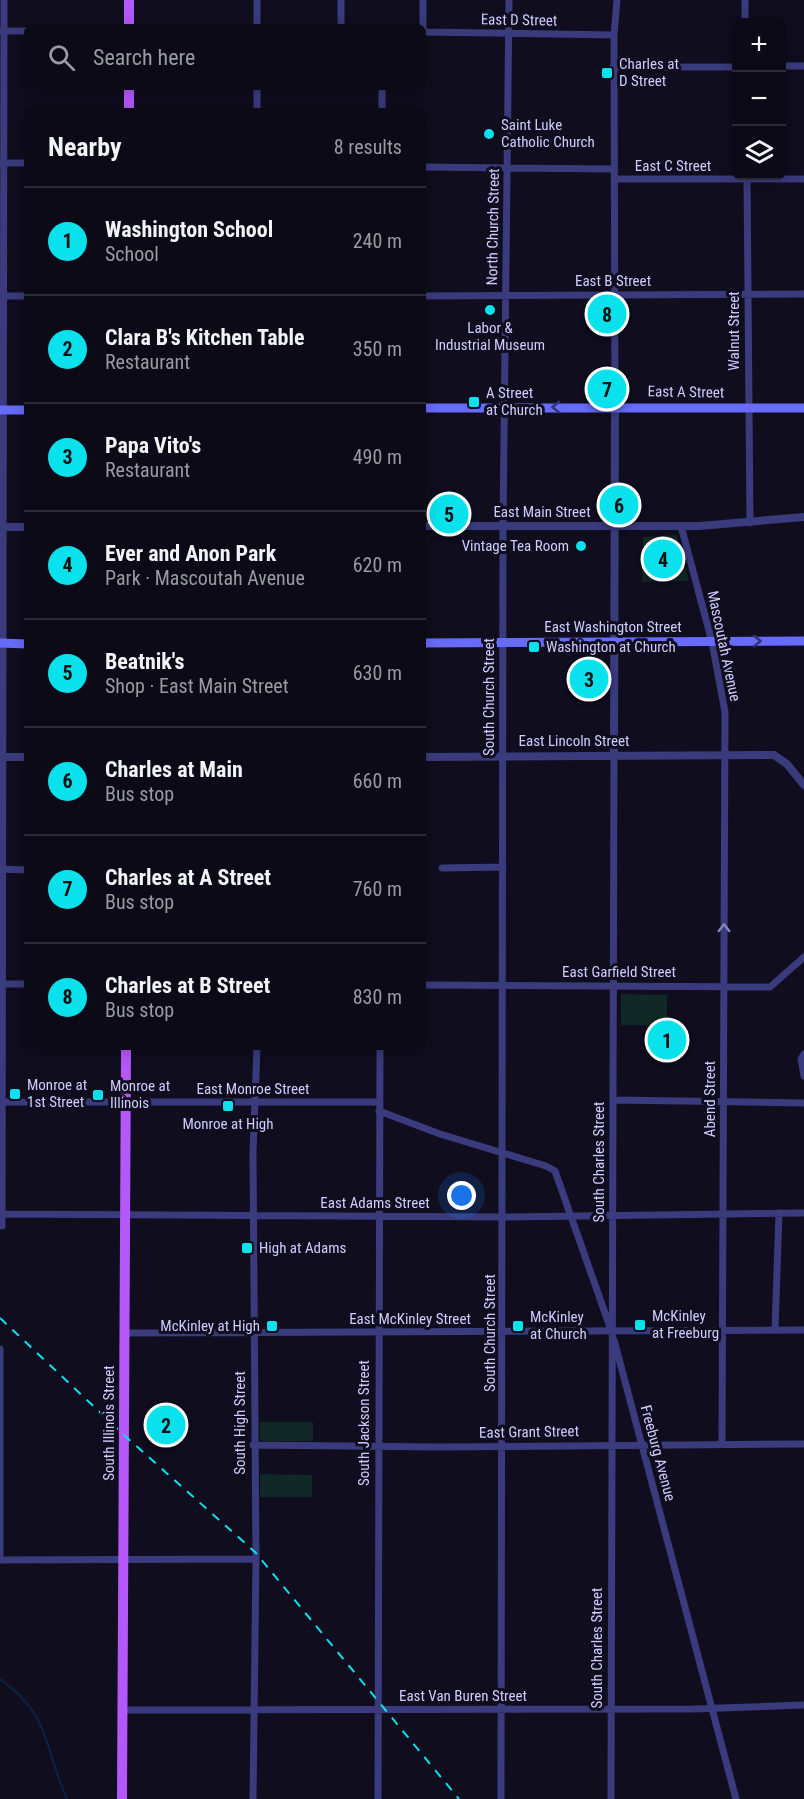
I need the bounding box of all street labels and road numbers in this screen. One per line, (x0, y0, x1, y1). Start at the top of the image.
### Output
street label: East D Street (481, 10, 557, 30)
street label: East C Street (635, 157, 711, 175)
street label: North Church Street (483, 168, 503, 286)
street label: East B Street (575, 272, 651, 290)
street label: Walnut Street (725, 291, 743, 371)
street label: East A Street (648, 382, 724, 402)
street label: East Main Street (493, 503, 591, 521)
street label: Mascoutah Avenue (703, 589, 745, 703)
street label: East Washington Street (544, 618, 682, 636)
street label: South Church Street (480, 638, 498, 756)
street label: East Lincoln Street (519, 732, 629, 750)
street label: East Garfield Street (562, 963, 676, 981)
street label: Abend Street (701, 1061, 719, 1137)
street label: East Monroe Street (196, 1080, 310, 1098)
street label: South Charles Street (590, 1101, 608, 1223)
street label: East Adams Street (320, 1194, 430, 1212)
street label: South Church Street (481, 1274, 499, 1392)
street label: East McKinley Street (349, 1310, 471, 1328)
street label: South Jackson Street (355, 1360, 373, 1486)
street label: South Illinois Street (100, 1365, 118, 1481)
street label: South High Street (231, 1371, 249, 1475)
street label: Freeburg Avenue (637, 1403, 679, 1503)
street label: East Grant Street (479, 1422, 579, 1442)
street label: South Charles Street (588, 1587, 606, 1709)
street label: East Van Buren Street (399, 1687, 527, 1705)

